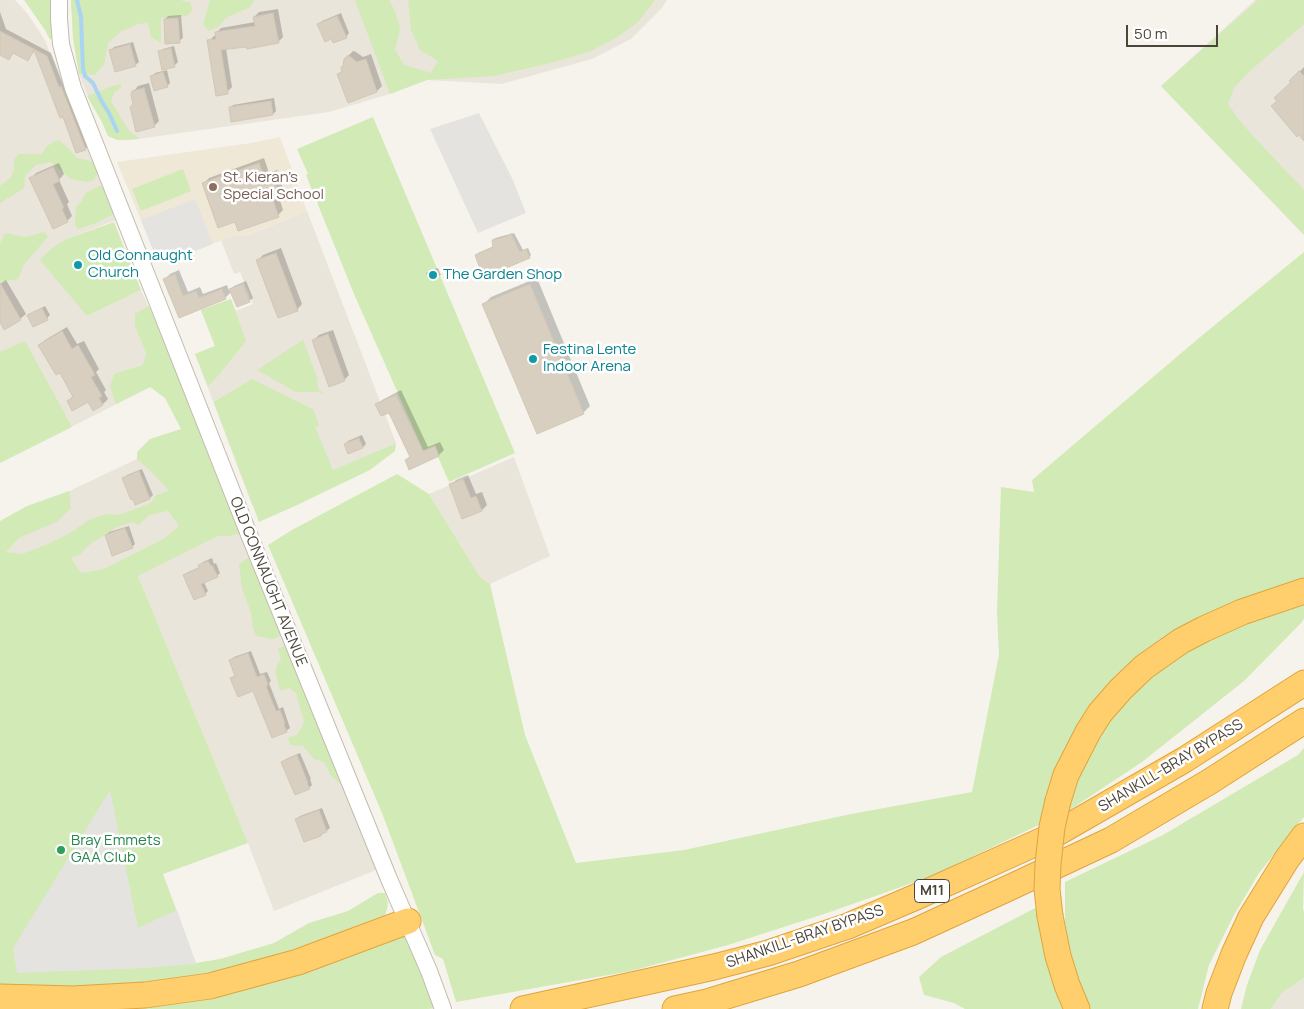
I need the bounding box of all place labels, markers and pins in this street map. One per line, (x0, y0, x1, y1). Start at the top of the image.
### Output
place label: St. Kieran’s Special School (223, 169, 324, 204)
marker: St. Kieran’s Special School (207, 181, 219, 193)
place label: Old Connaught Church (88, 247, 193, 282)
marker: Old Connaught Church (72, 259, 84, 271)
place label: The Garden Shop (443, 266, 562, 284)
marker: The Garden Shop (427, 269, 439, 281)
place label: Festina Lente Indoor Arena (543, 341, 636, 376)
marker: Festina Lente Indoor Arena (527, 353, 539, 365)
place label: Bray Emmets GAA Club (71, 832, 161, 867)
marker: Bray Emmets GAA Club (55, 844, 67, 856)

